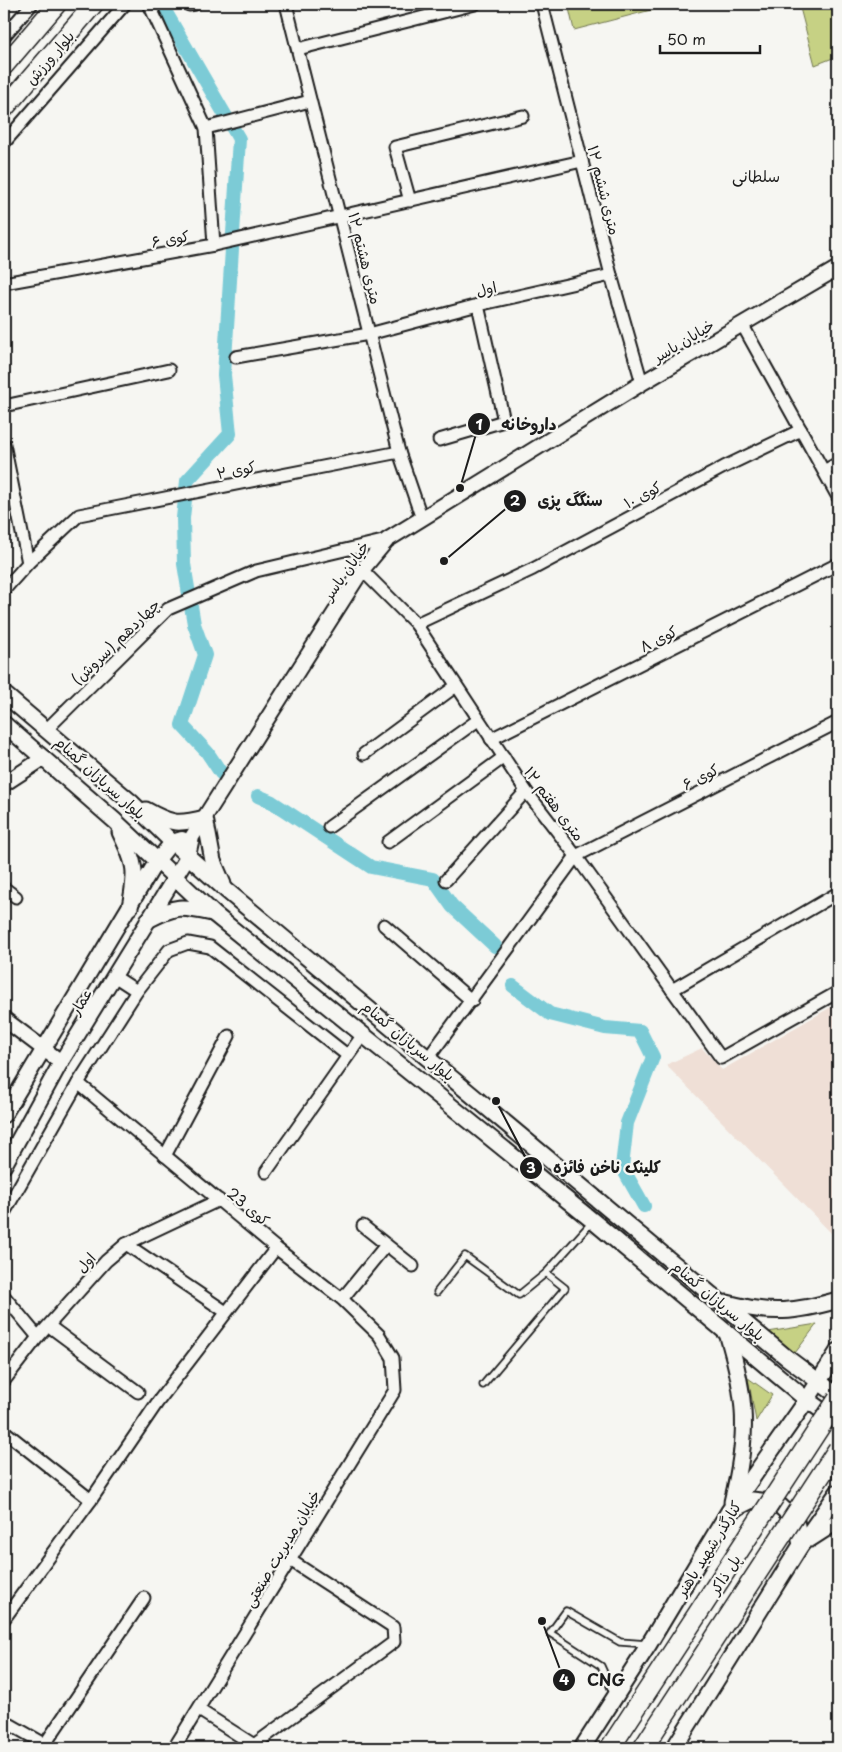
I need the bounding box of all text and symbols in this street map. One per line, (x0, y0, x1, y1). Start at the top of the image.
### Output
scale bar (660, 22, 760, 54)
street label: بلوار ورزش (19, 25, 79, 89)
text: 50 m (667, 27, 706, 50)
street label: ۱۲ متری ششم (581, 143, 627, 238)
district label: سلطانی (732, 163, 780, 187)
street label: ۱۲ متری هشتم (342, 210, 389, 307)
street label: کوی ۶ (149, 223, 191, 253)
street label: اول (473, 274, 499, 302)
street label: خیابان یاسر (646, 313, 718, 368)
callout: داروخانه (466, 409, 566, 440)
text: داروخانه (502, 411, 557, 436)
text: 1 (475, 412, 483, 435)
street label: کوی ۲ (214, 454, 258, 484)
street label: کوی ۱۰ (619, 474, 665, 514)
callout: سنگگ پزی (503, 485, 613, 516)
text: سنگگ پزی (537, 487, 603, 511)
text: 2 (510, 488, 521, 511)
street label: خیابان یاسر (315, 535, 374, 606)
street label: چهاردهم (سروش) (65, 593, 166, 691)
street label: کوی ۸ (635, 619, 681, 657)
street label: بلوار سربازان گمنام (49, 730, 152, 826)
street label: کوی ۶ (678, 757, 722, 795)
street label: ۱۲ متری هفتم (518, 761, 591, 846)
street label: عمار (62, 983, 97, 1020)
street label: بلوار سربازان گمنام (356, 994, 461, 1087)
callout: کلینک ناخن فائزه (518, 1152, 671, 1183)
text: کلینک ناخن فائزه (553, 1154, 661, 1178)
text: 3 (526, 1155, 536, 1178)
street label: کوی 23 (223, 1181, 275, 1231)
street label: اول (70, 1247, 100, 1277)
street label: بلوار سربازان گمنام (666, 1254, 771, 1347)
street label: خیابان مدیریت صنعتی (237, 1485, 325, 1611)
street label: کنارگذر شهید باهنر (668, 1496, 747, 1602)
street label: پل ذاکر (701, 1549, 746, 1600)
callout: CNG (552, 1664, 635, 1695)
text: 4 (559, 1667, 569, 1690)
text: CNG (587, 1667, 625, 1691)

